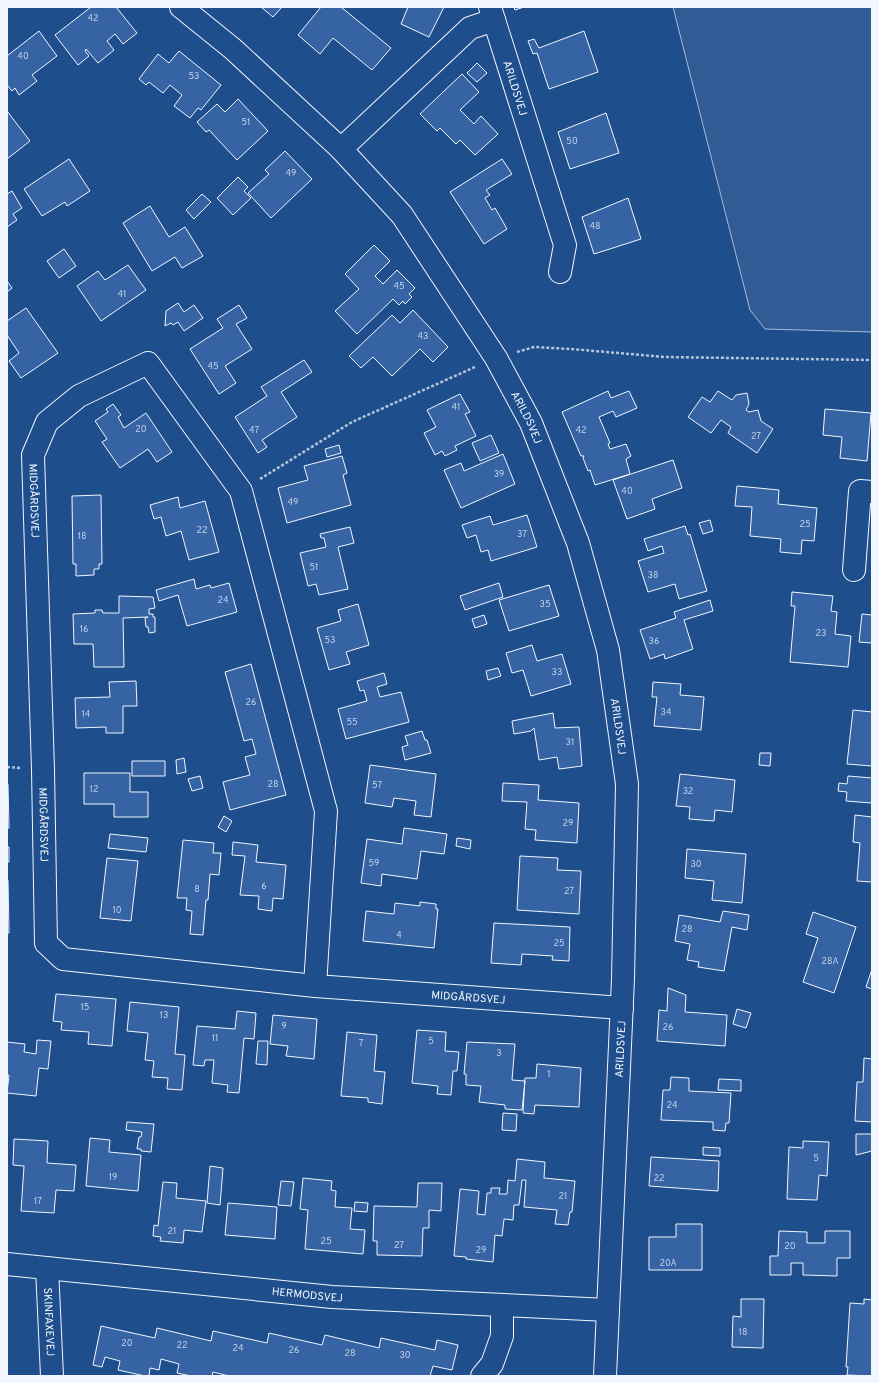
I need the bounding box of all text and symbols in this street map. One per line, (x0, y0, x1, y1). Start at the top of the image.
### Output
house number: 42 (87, 13, 99, 24)
house number: 40 (17, 51, 29, 62)
street label: ARILDSVEJ (499, 59, 530, 118)
house number: 53 (188, 71, 200, 82)
house number: 51 (242, 117, 250, 128)
house number: 50 (566, 136, 578, 147)
house number: 49 (286, 168, 296, 179)
house number: 48 (589, 221, 601, 232)
house number: 45 (393, 281, 405, 292)
house number: 41 (118, 289, 126, 300)
house number: 43 (417, 331, 429, 342)
house number: 45 (207, 361, 219, 372)
street label: ARILDSVEJ (507, 389, 544, 446)
house number: 41 (452, 402, 460, 413)
house number: 20 (135, 424, 147, 435)
house number: 47 (249, 425, 259, 436)
house number: 42 (575, 425, 587, 436)
house number: 27 (751, 431, 761, 442)
street label: MIDGÅRDSVEJ (25, 463, 42, 538)
house number: 39 (494, 469, 504, 480)
house number: 40 (621, 486, 633, 497)
house number: 49 (288, 497, 298, 508)
house number: 25 (799, 519, 811, 530)
house number: 22 (196, 525, 208, 536)
house number: 37 (517, 529, 527, 540)
house number: 18 (78, 531, 86, 542)
house number: 51 (310, 562, 318, 573)
house number: 38 (648, 570, 658, 581)
house number: 24 (217, 595, 229, 606)
house number: 35 (539, 599, 551, 610)
house number: 16 (80, 624, 88, 635)
house number: 23 (816, 628, 826, 639)
house number: 53 (324, 635, 336, 646)
house number: 36 (649, 636, 659, 647)
house number: 33 (552, 667, 562, 678)
house number: 26 (246, 697, 256, 708)
street label: ARILDSVEJ (607, 697, 629, 756)
house number: 34 (660, 707, 672, 718)
house number: 14 (82, 709, 91, 720)
house number: 55 (346, 717, 358, 728)
house number: 31 (566, 737, 574, 748)
house number: 28 (267, 779, 279, 790)
house number: 57 (372, 780, 382, 791)
house number: 12 (90, 784, 98, 795)
house number: 32 (683, 786, 693, 797)
street label: MIDGÅRDSVEJ (35, 787, 51, 862)
house number: 29 (563, 818, 573, 829)
house number: 59 (369, 858, 379, 869)
house number: 30 (690, 859, 702, 870)
house number: 6 (261, 881, 267, 892)
house number: 8 (194, 884, 200, 895)
house number: 27 (564, 886, 574, 897)
house number: 10 (112, 905, 122, 916)
house number: 28 (681, 924, 693, 935)
house number: 4 (396, 930, 402, 941)
house number: 25 (553, 938, 565, 949)
house number: 28A (821, 956, 839, 967)
street label: MIDGÅRDSVEJ (431, 988, 506, 1008)
house number: 15 (81, 1002, 89, 1013)
house number: 13 (160, 1010, 168, 1021)
street label: ARILDSVEJ (613, 1020, 629, 1078)
house number: 9 (281, 1021, 287, 1032)
house number: 26 (663, 1022, 673, 1033)
house number: 11 (212, 1033, 218, 1044)
house number: 5 (428, 1036, 434, 1047)
house number: 7 (359, 1038, 364, 1049)
house number: 3 (496, 1048, 502, 1059)
house number: 1 (547, 1069, 551, 1080)
house number: 24 (666, 1100, 678, 1111)
house number: 5 (813, 1153, 819, 1164)
house number: 19 (109, 1172, 117, 1183)
house number: 22 (653, 1173, 665, 1184)
house number: 21 (559, 1191, 567, 1202)
house number: 17 (34, 1196, 42, 1207)
house number: 21 (168, 1226, 176, 1237)
house number: 25 (320, 1236, 332, 1247)
house number: 27 (394, 1240, 404, 1251)
house number: 20 (784, 1241, 796, 1252)
house number: 29 (476, 1245, 486, 1256)
house number: 20A (659, 1258, 677, 1269)
street label: HERMODSVEJ (271, 1285, 343, 1306)
street label: SKINFAXEVEJ (40, 1287, 57, 1357)
house number: 18 (739, 1327, 747, 1338)
house number: 20 (121, 1338, 133, 1349)
house number: 22 (176, 1340, 188, 1351)
house number: 24 (232, 1343, 244, 1354)
house number: 26 (289, 1345, 299, 1356)
house number: 28 (344, 1348, 356, 1359)
house number: 30 (399, 1350, 411, 1361)

